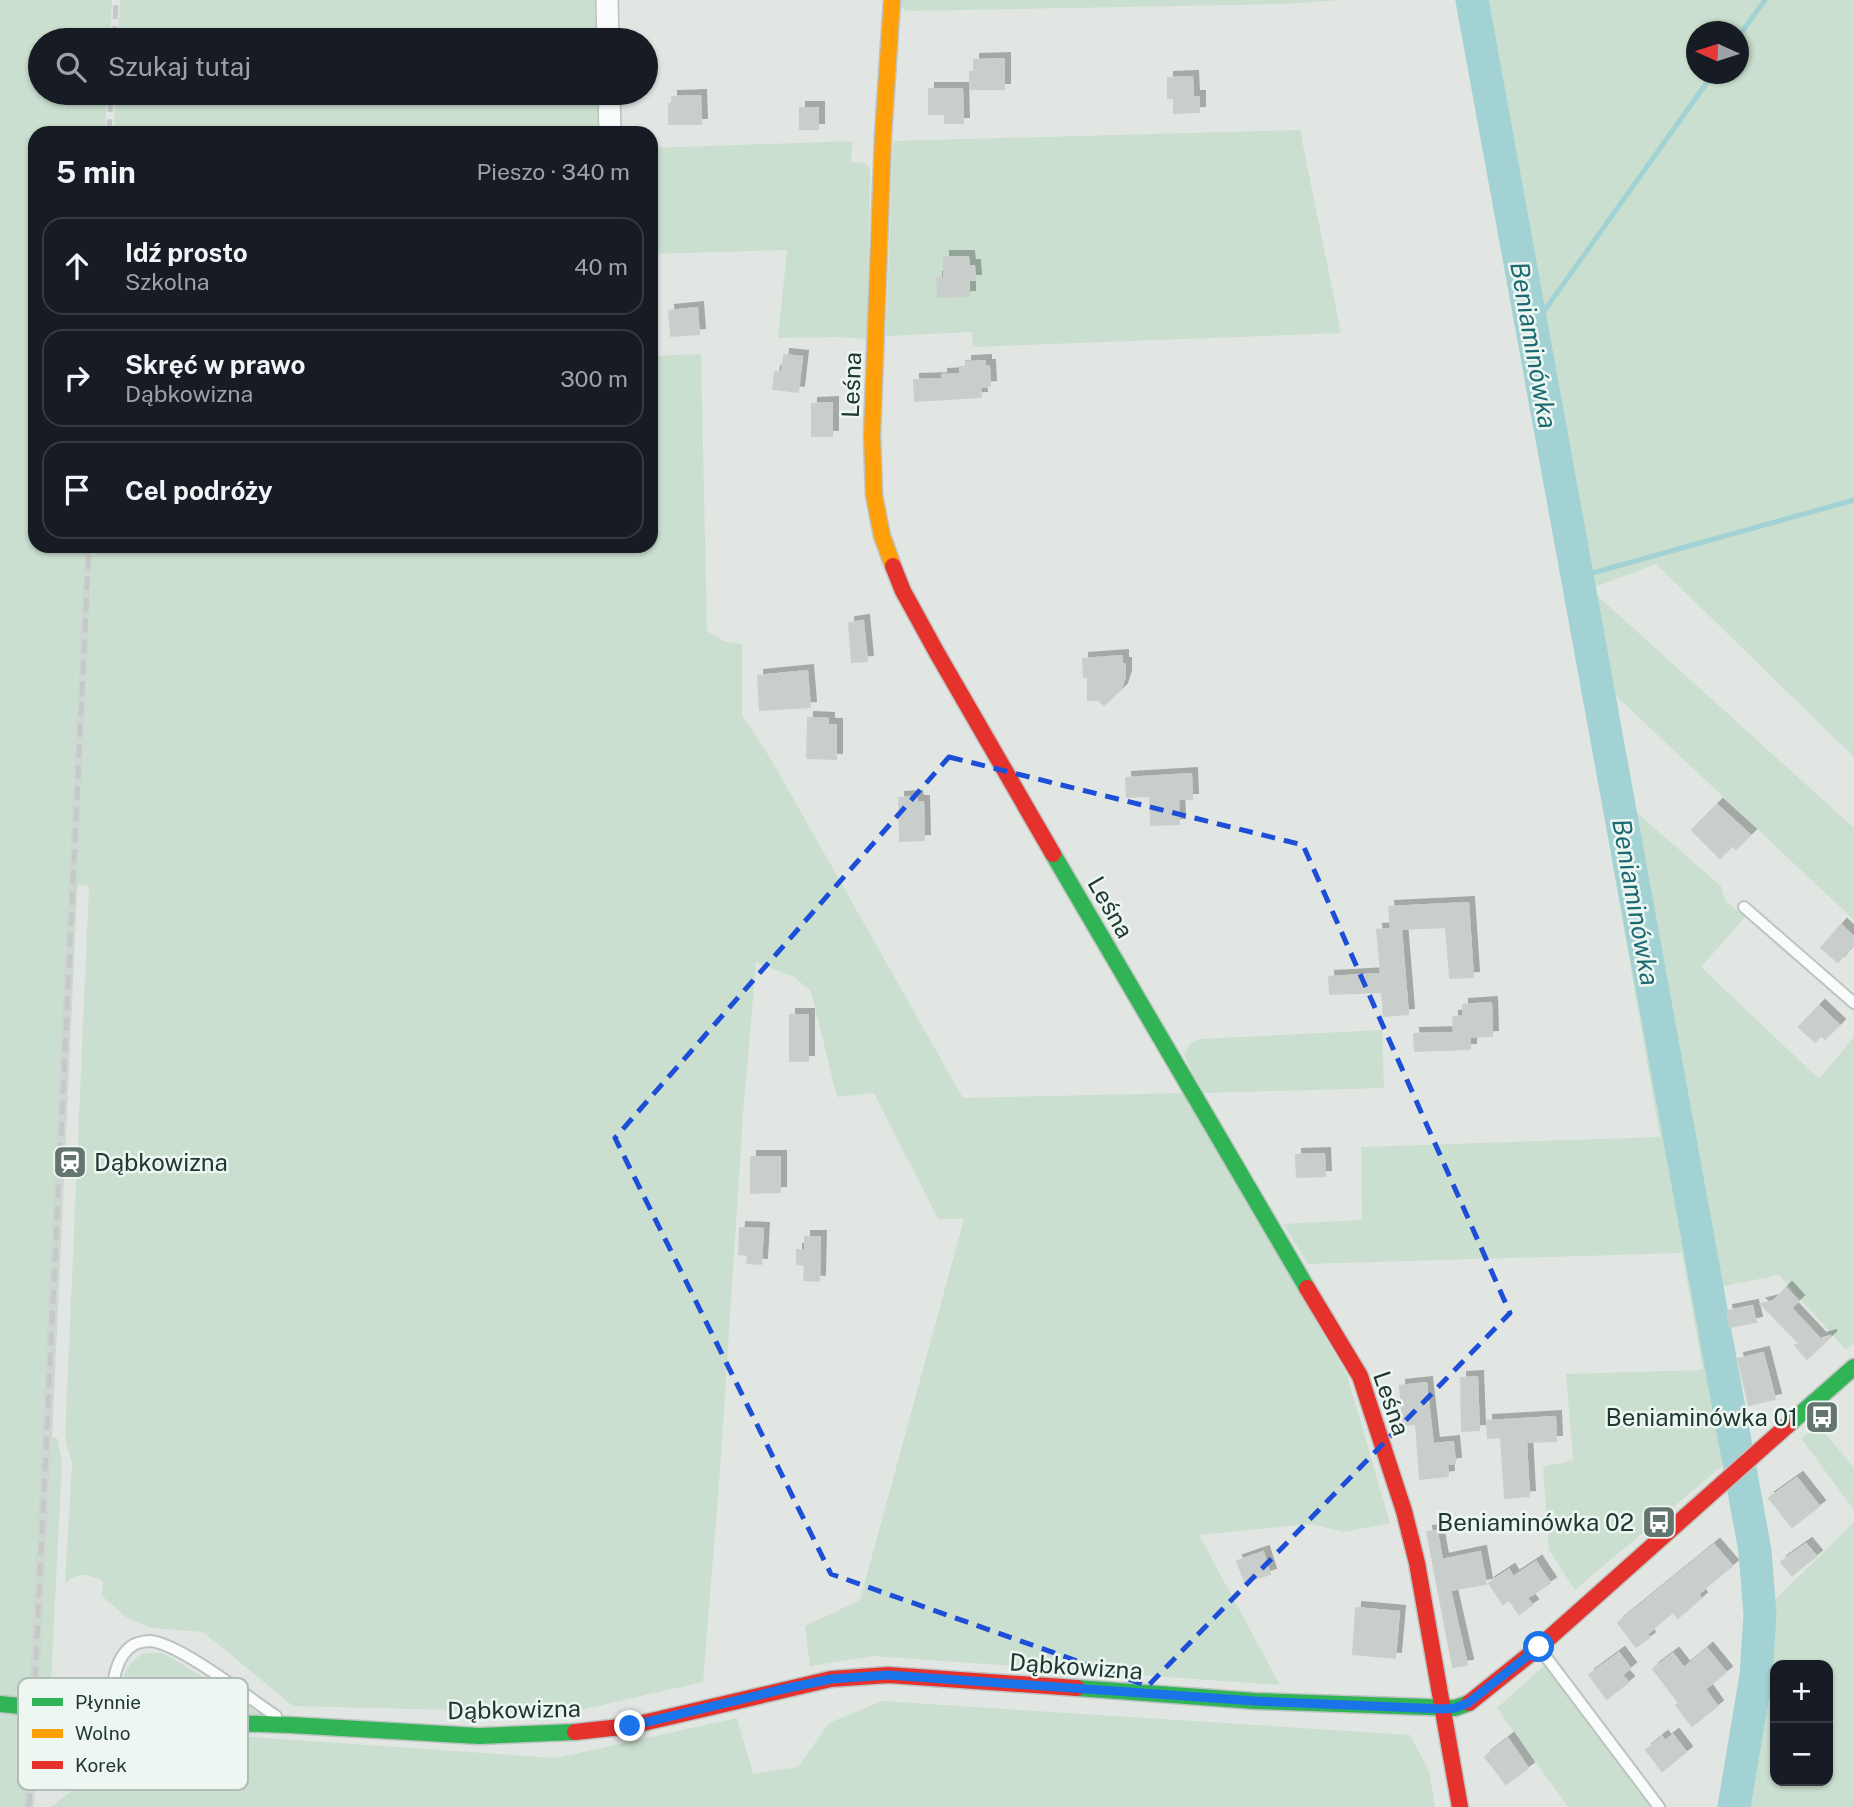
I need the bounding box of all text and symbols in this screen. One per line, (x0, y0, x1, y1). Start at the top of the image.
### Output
north arrow (1686, 21, 1749, 84)
search box (28, 28, 658, 105)
icon: search (52, 48, 90, 86)
text: Szukaj tutaj (108, 51, 251, 82)
text: 5 min (56, 154, 136, 190)
text: Pieszo · 340 m (477, 158, 630, 185)
text: Idź prosto (125, 237, 248, 268)
icon: ahead (58, 247, 96, 285)
text: 40 m (574, 253, 628, 280)
water label: Beniaminówka (1504, 259, 1564, 431)
text: Szkolna (125, 268, 209, 295)
text: Skręć w prawo (125, 349, 305, 380)
street label: Leśna (836, 351, 866, 419)
icon: right (58, 359, 96, 397)
text: 300 m (560, 365, 628, 392)
text: Dąbkowizna (125, 380, 253, 407)
icon: arrive (58, 471, 96, 509)
text: Cel podróży (125, 475, 273, 506)
water label: Beniaminówka (1606, 816, 1666, 988)
street label: Leśna (1082, 871, 1140, 943)
station icon: Dąbkowizna (51, 1143, 89, 1181)
place label: Dąbkowizna (94, 1148, 228, 1176)
street label: Leśna (1368, 1367, 1416, 1439)
bus stop icon: Beniaminówka 01 (1803, 1398, 1841, 1436)
place label: Beniaminówka 01 (1606, 1403, 1798, 1431)
bus stop icon: Beniaminówka 02 (1640, 1503, 1678, 1541)
place label: Beniaminówka 02 (1437, 1508, 1634, 1536)
route start (1523, 1631, 1554, 1662)
street label: Dąbkowizna (1008, 1647, 1144, 1685)
map controls (1770, 1660, 1833, 1786)
button: + (1770, 1660, 1833, 1723)
legend (18, 1678, 248, 1790)
text: Płynnie (75, 1691, 141, 1713)
street label: Dąbkowizna (447, 1694, 581, 1724)
route end (614, 1710, 645, 1741)
text: Wolno (75, 1722, 130, 1744)
button: − (1770, 1723, 1833, 1786)
text: Korek (75, 1754, 127, 1776)

